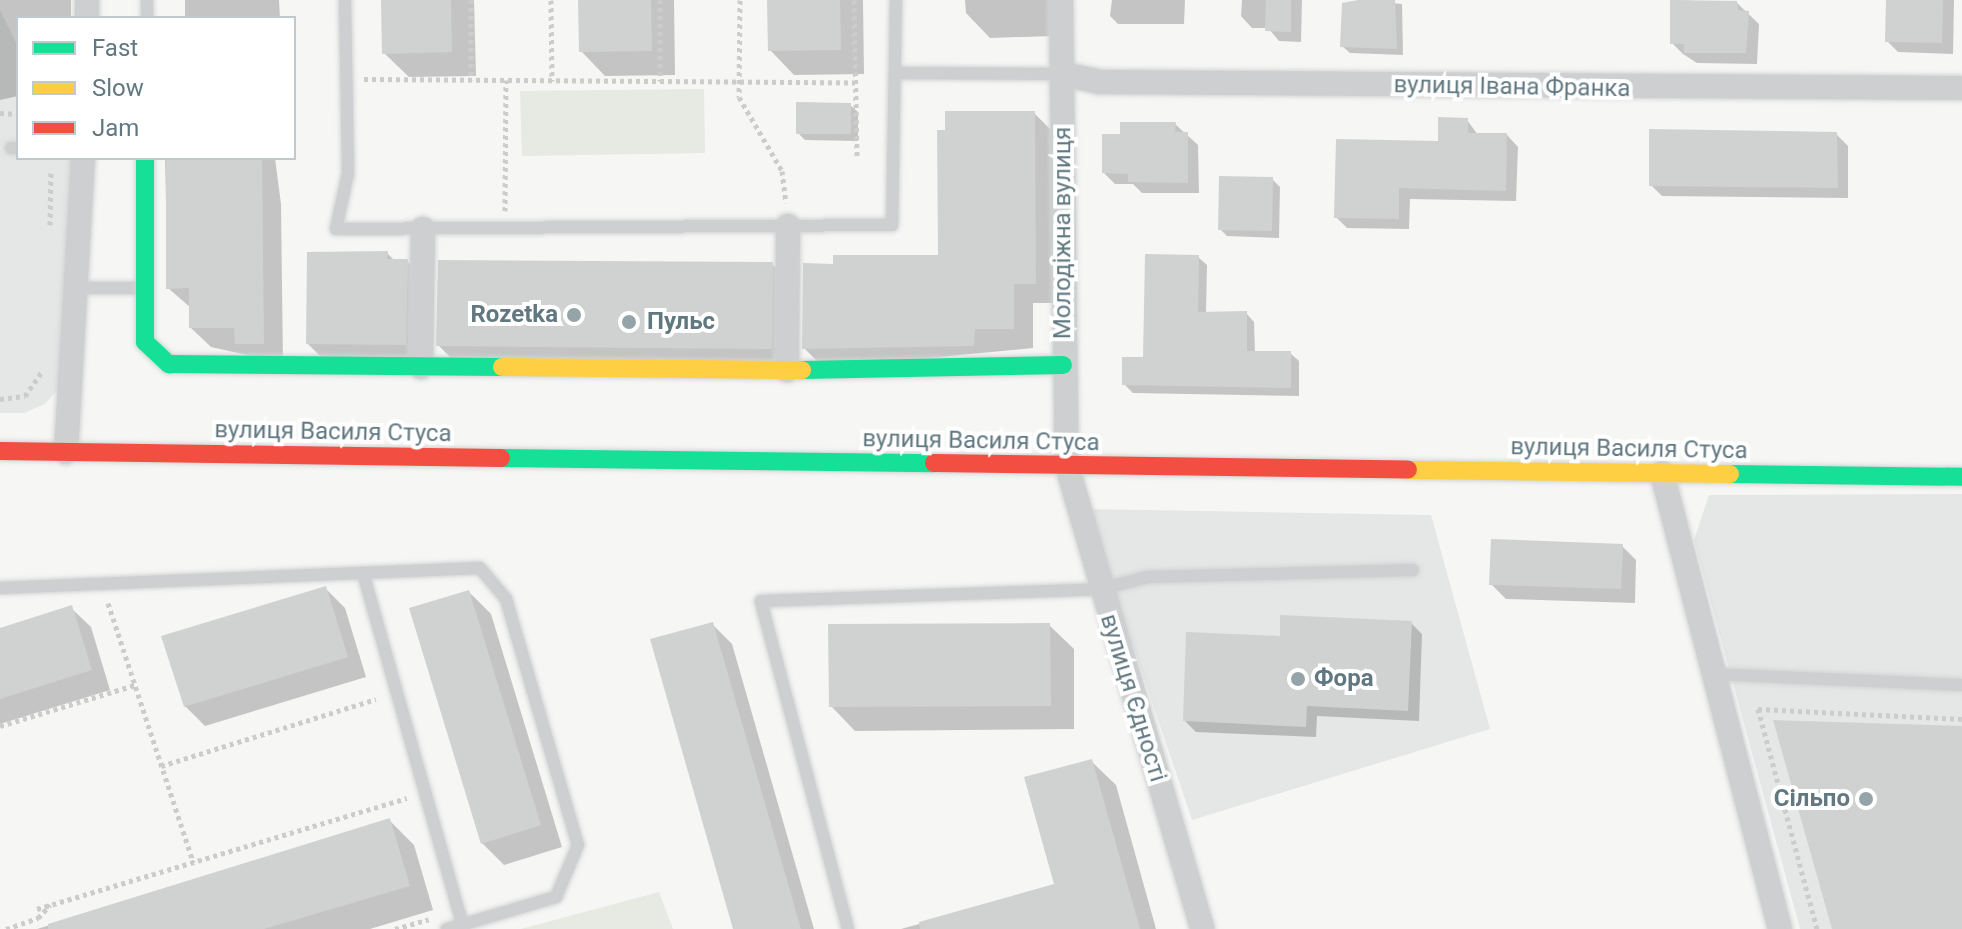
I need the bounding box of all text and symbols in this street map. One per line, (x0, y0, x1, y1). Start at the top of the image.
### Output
legend (16, 16, 296, 160)
text: Fast (92, 34, 138, 62)
street label: вулиця Івана Франка (1393, 71, 1631, 103)
text: Slow (92, 74, 144, 102)
text: Jam (92, 114, 139, 142)
street label: Молодіжна вулиця (1049, 127, 1077, 339)
place label: Rozetka (470, 301, 558, 329)
marker: Rozetka (565, 306, 583, 324)
place label: Пульс (647, 308, 715, 336)
marker: Пульс (618, 311, 640, 333)
street label: вулиця Василя Стуса (214, 416, 452, 448)
street label: вулиця Василя Стуса (862, 425, 1100, 457)
street label: вулиця Василя Стуса (1510, 433, 1748, 465)
street label: вулиця Єдності (1094, 611, 1172, 785)
place label: Фора (1314, 665, 1373, 693)
marker: Фора (1289, 670, 1307, 688)
place label: Сільпо (1774, 785, 1850, 813)
marker: Сільпо (1857, 790, 1875, 808)

